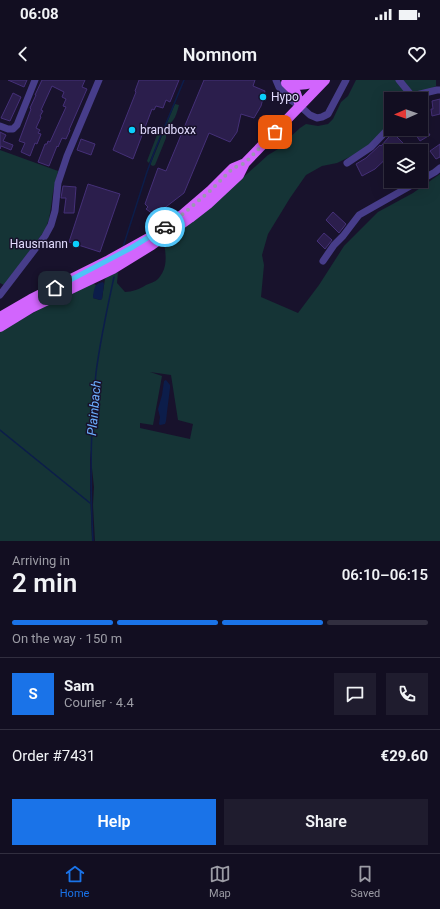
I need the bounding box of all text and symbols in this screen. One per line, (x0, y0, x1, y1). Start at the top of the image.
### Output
text: 06:08 (20, 5, 59, 23)
icon: back (12, 43, 34, 65)
icon: heart (406, 43, 428, 65)
text: Nomnom (183, 44, 257, 65)
place label: Hypo (271, 90, 299, 104)
marker: Hypo (258, 92, 268, 102)
north arrow (384, 92, 428, 136)
map controls (384, 92, 428, 188)
pin (258, 115, 292, 149)
icon: bag (264, 121, 286, 143)
place label: brandboxx (140, 123, 196, 137)
marker: brandboxx (127, 125, 137, 135)
button: layers (384, 144, 428, 188)
courier (145, 207, 185, 247)
icon: car (154, 216, 176, 238)
place label: Hausmann (10, 237, 68, 251)
marker: Hausmann (71, 239, 81, 249)
pin (38, 271, 72, 305)
icon: home (44, 277, 66, 299)
water label: Plainbach (84, 380, 104, 436)
text: Arriving in (12, 553, 70, 568)
text: 06:10–06:15 (342, 566, 428, 584)
text: 2 min (12, 568, 77, 598)
text: On the way · 150 m (12, 631, 122, 646)
button: chat (334, 673, 376, 715)
button: phone (386, 673, 428, 715)
text: Sam (64, 677, 94, 695)
text: S (28, 685, 38, 703)
text: Courier · 4.4 (64, 695, 134, 710)
text: Order #7431 (12, 747, 95, 765)
text: €29.60 (381, 747, 428, 765)
button: Help (12, 799, 216, 845)
button: Share (224, 799, 428, 845)
tab: Home (60, 863, 89, 900)
tab: Map (209, 863, 231, 900)
tab: Saved (350, 863, 380, 900)

